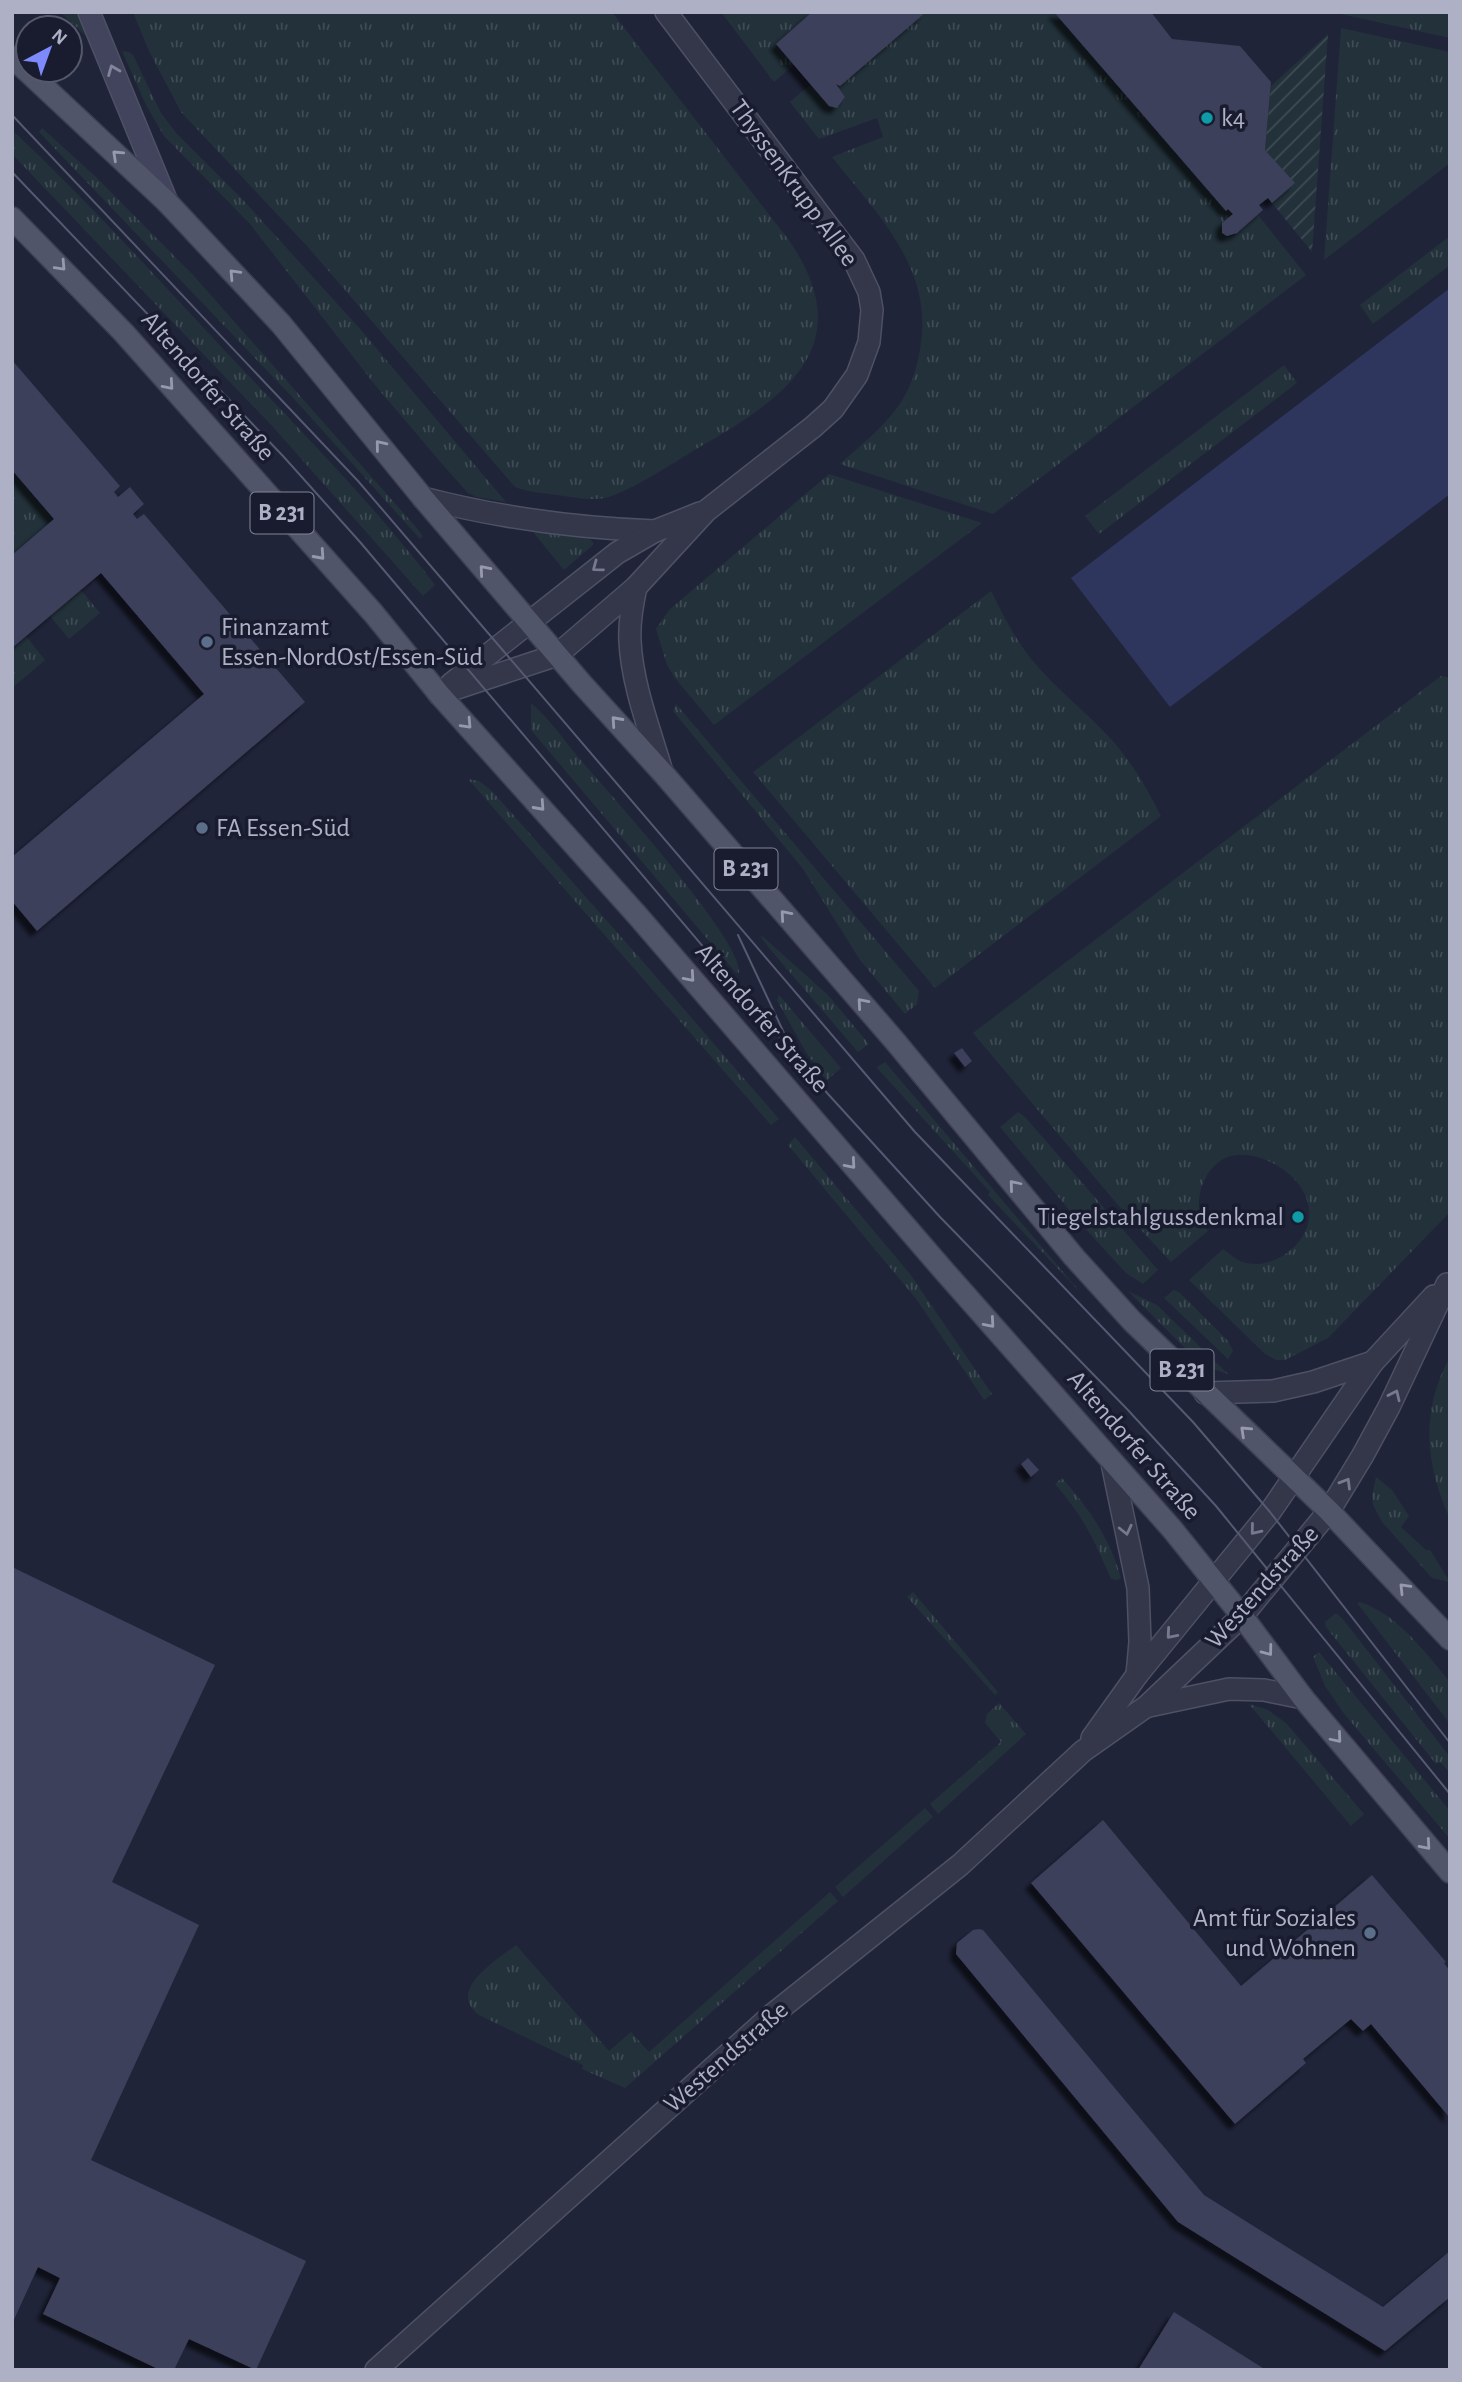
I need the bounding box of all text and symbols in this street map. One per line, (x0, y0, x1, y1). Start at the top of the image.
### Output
north arrow (14, 14, 84, 84)
text: N (48, 26, 70, 49)
one-way arrow (108, 65, 122, 77)
street label: ThyssenKrupp Allee (725, 95, 863, 271)
place label: k4 (1221, 105, 1245, 131)
marker: k4 (1199, 110, 1215, 126)
one-way arrow (112, 151, 125, 163)
one-way arrow (52, 258, 65, 271)
one-way arrow (230, 269, 243, 282)
street label: Altendorfer Straße (136, 306, 280, 466)
one-way arrow (161, 376, 174, 389)
one-way arrow (375, 441, 388, 453)
road number: B 231 (250, 492, 314, 534)
one-way arrow (312, 547, 325, 560)
one-way arrow (592, 559, 605, 572)
one-way arrow (480, 565, 492, 578)
place label: Finanzamt Essen-NordOst/Essen-Süd (221, 614, 483, 670)
marker: Finanzamt Essen-NordOst/Essen-Süd (199, 634, 215, 650)
one-way arrow (458, 716, 471, 729)
one-way arrow (612, 716, 624, 729)
one-way arrow (532, 798, 544, 811)
place label: FA Essen-Süd (216, 815, 350, 841)
marker: FA Essen-Süd (194, 820, 210, 836)
road number: B 231 (714, 848, 778, 890)
one-way arrow (781, 910, 793, 923)
street label: Altendorfer Straße (690, 938, 834, 1098)
one-way arrow (682, 969, 694, 982)
one-way arrow (858, 998, 870, 1011)
one-way arrow (843, 1156, 855, 1169)
one-way arrow (1010, 1181, 1023, 1193)
place label: Tiegelstahlgussdenkmal (1037, 1204, 1284, 1230)
marker: Tiegelstahlgussdenkmal (1290, 1209, 1306, 1225)
one-way arrow (982, 1315, 994, 1328)
road number: B 231 (1150, 1350, 1214, 1390)
street label: Altendorfer Straße (1062, 1365, 1206, 1525)
one-way arrow (1386, 1389, 1400, 1402)
one-way arrow (1240, 1427, 1253, 1440)
one-way arrow (1338, 1478, 1351, 1491)
street label: Westendstraße (1201, 1521, 1323, 1653)
one-way arrow (1251, 1523, 1264, 1535)
one-way arrow (1118, 1524, 1133, 1536)
one-way arrow (1399, 1584, 1412, 1597)
one-way arrow (1167, 1626, 1179, 1639)
one-way arrow (1259, 1643, 1272, 1655)
one-way arrow (1329, 1730, 1341, 1743)
one-way arrow (1418, 1836, 1430, 1849)
place label: Amt für Soziales und Wohnen (1193, 1905, 1356, 1961)
marker: Amt für Soziales und Wohnen (1362, 1925, 1378, 1941)
street label: Westendstraße (659, 1996, 793, 2118)

